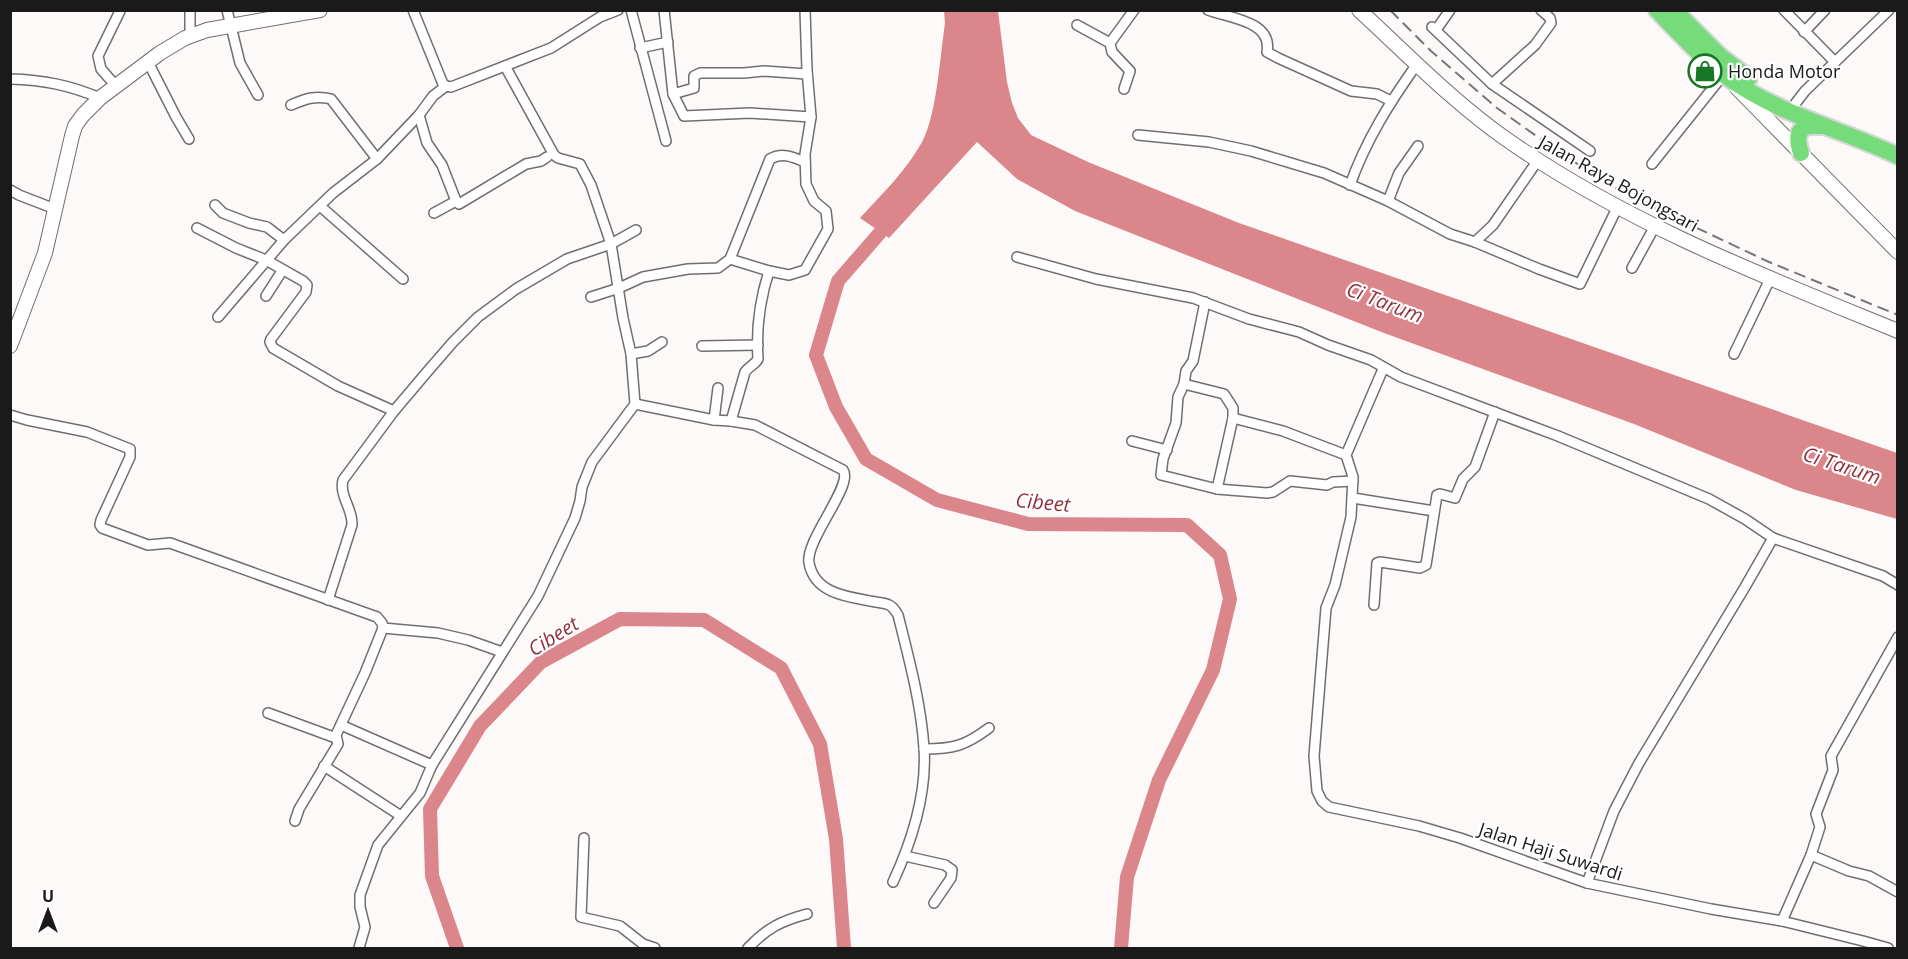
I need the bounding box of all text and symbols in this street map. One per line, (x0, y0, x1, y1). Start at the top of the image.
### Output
shop icon: Honda Motor (1687, 53, 1723, 89)
place label: Honda Motor (1728, 59, 1841, 83)
street label: Jalan Raya Bojongsari (1533, 128, 1703, 237)
water label: Ci Tarum (1343, 275, 1427, 329)
water label: Ci Tarum (1800, 440, 1884, 490)
water label: Cibeet (1014, 486, 1073, 518)
water label: Cibeet (523, 609, 585, 662)
street label: Jalan Haji Suwardi (1474, 816, 1626, 886)
north arrow (18, 881, 78, 941)
text: U (42, 885, 54, 907)

